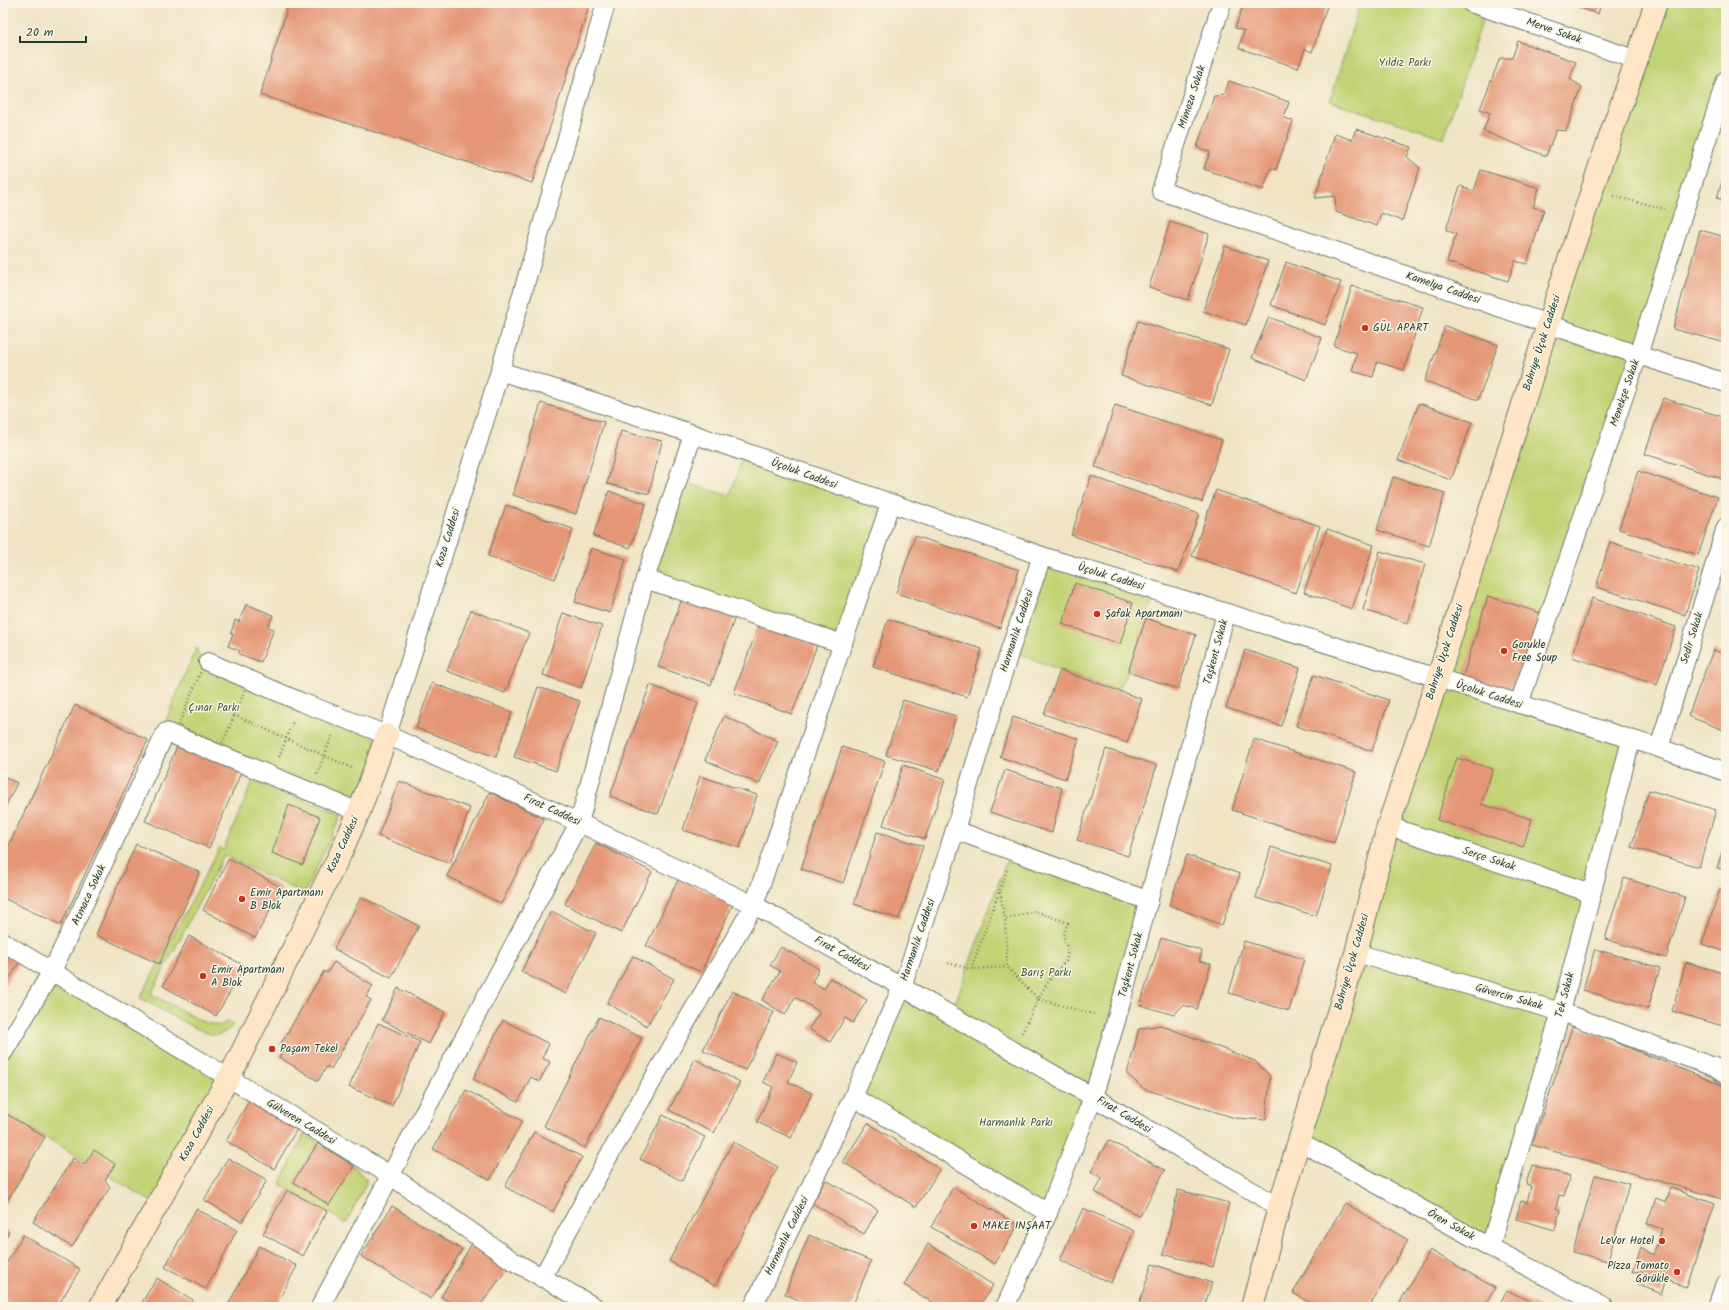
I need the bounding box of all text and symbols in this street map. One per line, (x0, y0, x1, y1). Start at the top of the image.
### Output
street label: Merve Sokak (1524, 13, 1585, 49)
scale bar (20, 18, 86, 44)
text: 20 m (26, 23, 54, 42)
park label: Yıldız Parkı (1379, 54, 1431, 72)
street label: Mimoza Sokak (1173, 62, 1211, 131)
street label: Kamelya Caddesi (1403, 267, 1483, 309)
street label: Bahriye Üçok Caddesi (1518, 292, 1566, 393)
place label: GÜL APART (1373, 319, 1429, 337)
marker: GÜL APART (1360, 323, 1370, 333)
street label: Menekşe Sokak (1605, 356, 1645, 429)
street label: Üçoluk Caddesi (769, 454, 840, 494)
street label: Koza Caddesi (430, 506, 466, 570)
street label: Üçoluk Caddesi (1075, 558, 1147, 596)
street label: Harmanlık Caddesi (995, 587, 1039, 675)
street label: Bahriye Üçok Caddesi (1421, 601, 1469, 702)
place label: Şafak Apartmanı (1105, 605, 1183, 623)
marker: Şafak Apartmanı (1092, 609, 1102, 619)
street label: Sedir Sokak (1676, 609, 1709, 666)
street label: Taşkent Sokak (1199, 617, 1234, 687)
place label: Gorukle Free Soup (1512, 636, 1558, 667)
marker: Gorukle Free Soup (1499, 646, 1509, 656)
street label: Üçoluk Caddesi (1453, 676, 1525, 714)
park label: Çınar Parkı (188, 699, 240, 717)
street label: Fırat Caddesi (521, 789, 584, 831)
street label: Koza Caddesi (322, 813, 364, 876)
street label: Serçe Sokak (1460, 842, 1519, 876)
street label: Atmaca Sokak (67, 861, 111, 929)
place label: Emir Apartmanı B Blok (250, 884, 324, 915)
marker: Emir Apartmanı B Blok (237, 894, 247, 904)
street label: Harmanlık Caddesi (895, 896, 941, 984)
street label: Bahriye Üçok Caddesi (1330, 911, 1375, 1012)
street label: Taşkent Sokak (1114, 930, 1149, 1000)
street label: Fırat Caddesi (811, 931, 873, 977)
place label: Emir Apartmanı A Blok (211, 961, 285, 992)
park label: Barış Parkı (1021, 964, 1071, 982)
street label: Tek Sokak (1550, 969, 1580, 1020)
marker: Emir Apartmanı A Blok (198, 971, 208, 981)
street label: Güvercin Sokak (1473, 979, 1546, 1015)
place label: Paşam Tekel (280, 1040, 338, 1058)
marker: Paşam Tekel (267, 1044, 277, 1054)
street label: Fırat Caddesi (1093, 1092, 1155, 1139)
street label: Gülveren Caddesi (263, 1094, 339, 1150)
street label: Koza Caddesi (174, 1103, 220, 1165)
park label: Harmanlık Parkı (979, 1114, 1053, 1132)
street label: Harmanlık Caddesi (760, 1193, 814, 1279)
street label: Ören Sokak (1424, 1205, 1479, 1246)
place label: MAKE INŞAAT (982, 1217, 1052, 1235)
marker: MAKE INŞAAT (969, 1221, 979, 1231)
place label: LeVor Hotel (1600, 1232, 1654, 1250)
marker: LeVor Hotel (1657, 1236, 1667, 1246)
place label: Pizza Tomato Görükle (1607, 1257, 1669, 1288)
marker: Pizza Tomato Görükle (1672, 1267, 1682, 1277)

